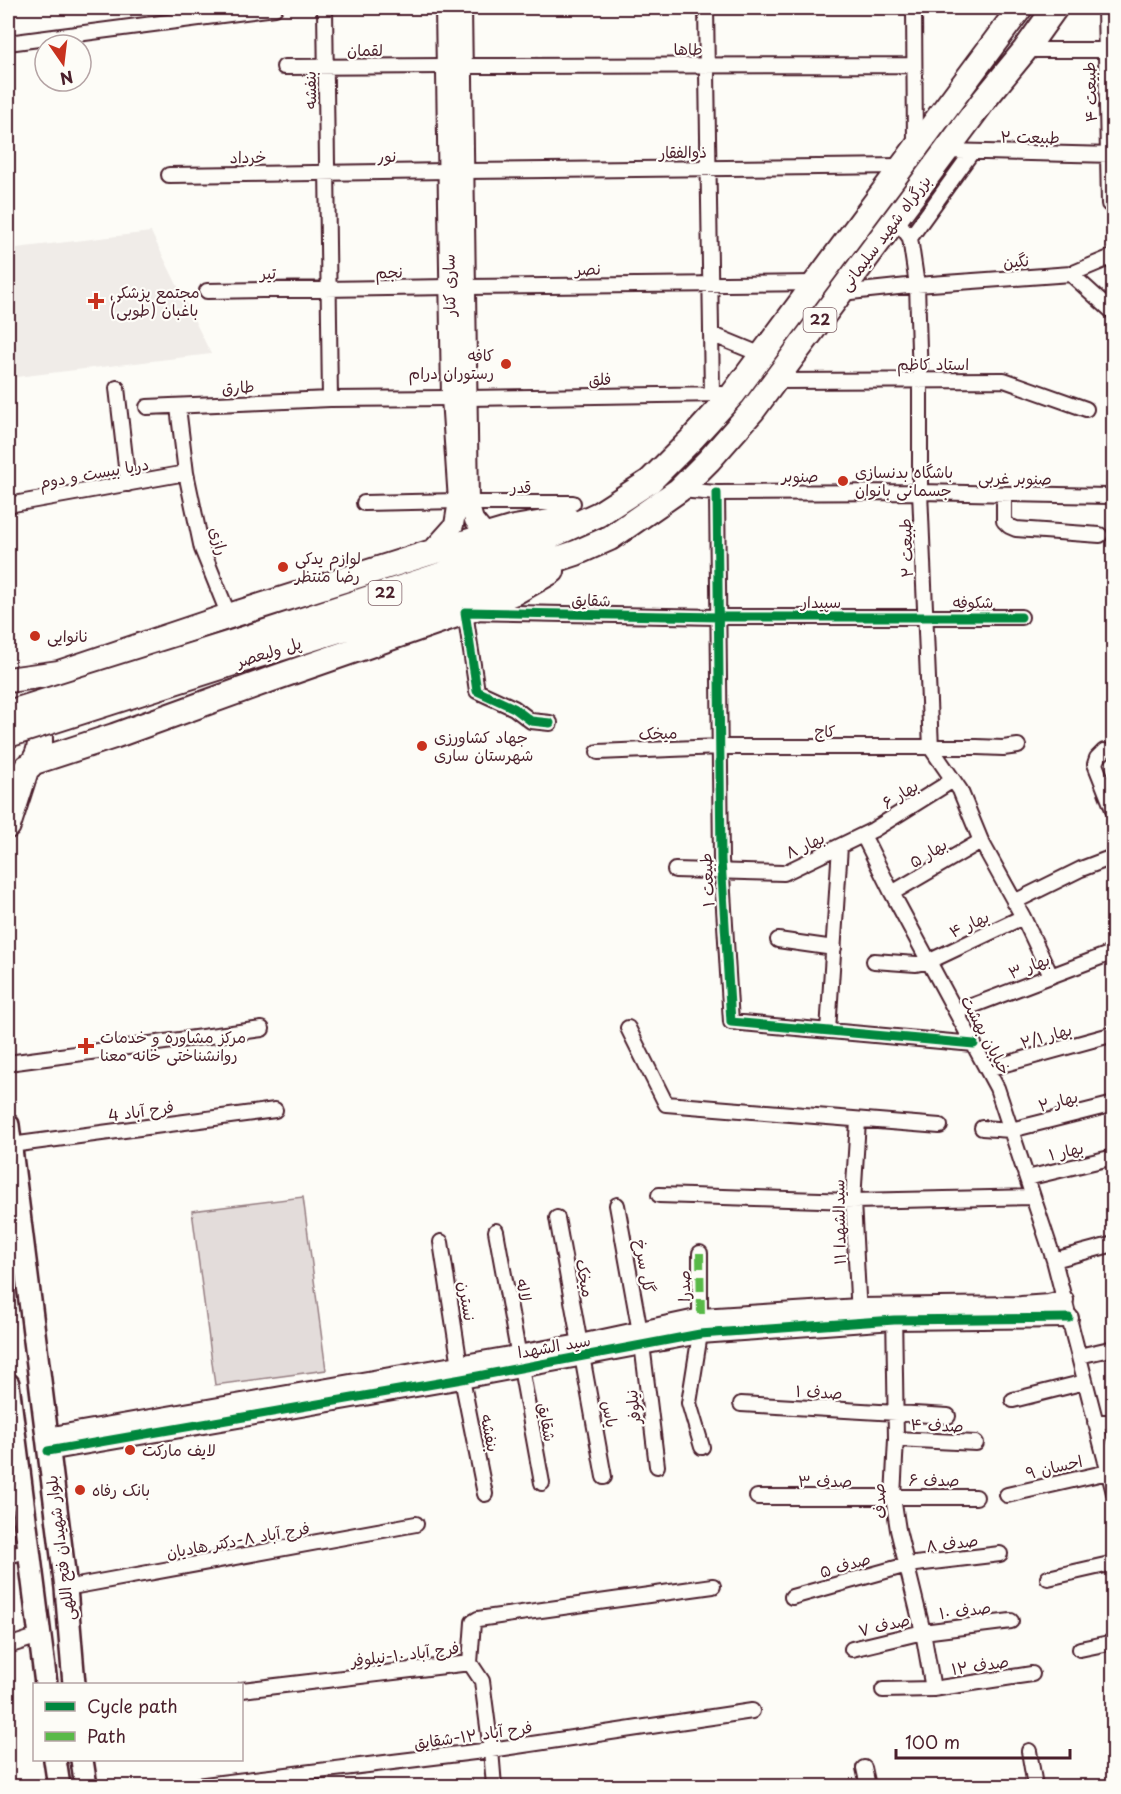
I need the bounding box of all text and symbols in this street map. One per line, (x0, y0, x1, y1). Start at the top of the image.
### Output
north arrow (33, 33, 93, 93)
street label: طاها (673, 36, 703, 60)
street label: لقمان (347, 37, 383, 61)
street label: طبیعت ۴ (1076, 61, 1102, 123)
text: N (58, 65, 76, 92)
street label: بنفشه (297, 71, 321, 109)
street label: طبیعت ٣ (1000, 123, 1060, 149)
street label: ذوالفقار (657, 139, 707, 163)
street label: نور (377, 143, 396, 167)
street label: خرداد (229, 144, 267, 168)
street label: بزرگراه شهید سلیمانی (833, 169, 936, 295)
street label: نگین (1002, 247, 1030, 273)
street label: ساری کنار (435, 254, 461, 318)
street label: نصر (573, 256, 601, 280)
street label: نجم (375, 259, 403, 285)
street label: تیر (258, 260, 277, 284)
place label: مجتمع پزشکی باغبان (طوبی) (110, 279, 199, 321)
marker: مجتمع پزشکی باغبان (طوبی) (87, 292, 105, 310)
road number: 22 (804, 308, 836, 332)
place label: کافه رستوران درام (409, 342, 494, 386)
street label: استاد کاظم (897, 351, 969, 377)
marker: کافه رستوران درام (499, 357, 513, 371)
street label: فلق (588, 366, 612, 390)
street label: طارق (221, 373, 255, 399)
street label: دریا بیست و دوم (37, 451, 151, 495)
place label: باشگاه بدنسازی جسمانی بانوان (855, 459, 953, 501)
street label: صنوبر (779, 463, 819, 487)
street label: صنوبر غربی (978, 464, 1052, 490)
street label: قدر (509, 474, 531, 498)
marker: باشگاه بدنسازی جسمانی بانوان (836, 474, 850, 488)
street label: طبیعت ۲ (892, 518, 918, 578)
street label: رازی (205, 524, 235, 558)
place label: لوازم یدکی رضا منتظر (293, 545, 361, 587)
marker: لوازم یدکی رضا منتظر (276, 560, 290, 574)
road number: 22 (368, 581, 402, 605)
street label: شقایق (571, 587, 611, 611)
street label: سپیدار (799, 589, 841, 613)
street label: شکوفه (953, 589, 993, 613)
place label: نانوایی (47, 623, 89, 647)
marker: نانوایی (28, 629, 42, 643)
street label: پل ولیعصر (231, 630, 304, 673)
street label: کاج (814, 718, 836, 742)
street label: میخک (638, 719, 678, 745)
place label: جهاد کشاورزی شهرستان ساری (434, 724, 533, 766)
marker: جهاد کشاورزی شهرستان ساری (415, 739, 429, 753)
street label: بهار ۶ (876, 773, 922, 814)
street label: بهار ۸ (781, 825, 828, 864)
street label: بهار ۵ (904, 831, 951, 873)
street label: طبیعت ۱ (693, 852, 719, 908)
street label: بهار ۴ (945, 903, 992, 943)
street label: بهار ۳ (1004, 946, 1053, 984)
street label: خیابان بهشت (956, 990, 1018, 1079)
street label: بهار ۲/۱ (1017, 1016, 1074, 1054)
place label: مرکز مشاوره و خدمات روانشناختی خانه معنا (100, 1024, 246, 1066)
marker: مرکز مشاوره و خدمات روانشناختی خانه معنا (77, 1037, 95, 1055)
street label: بهار ۲ (1035, 1084, 1080, 1117)
street label: فرح آباد 4 (106, 1094, 175, 1127)
street label: بهار ۱ (1046, 1134, 1086, 1166)
street label: سیدالشهدا ۱۱ (825, 1179, 851, 1265)
street label: گل سرخ (629, 1237, 663, 1295)
street label: میخک (571, 1256, 601, 1299)
street label: صدرا (671, 1270, 695, 1302)
street label: لاله (511, 1277, 539, 1303)
street label: نسترن (453, 1279, 483, 1322)
street label: سید الشهدا (515, 1327, 592, 1363)
street label: صدف ۱ (795, 1378, 843, 1404)
street label: نیلوفر (618, 1388, 646, 1428)
street label: یاس (597, 1398, 625, 1429)
street label: شقایق (533, 1400, 563, 1443)
street label: صدف ۴ (910, 1411, 964, 1437)
street label: بنفشه (476, 1412, 506, 1454)
place label: لایف مارکت (142, 1437, 216, 1461)
marker: لایف مارکت (123, 1443, 137, 1457)
street label: احسان ۹ (1023, 1448, 1084, 1484)
street label: صدف ۶ (909, 1467, 959, 1491)
street label: صدف ۳ (798, 1468, 852, 1492)
street label: بلوار شهیدان فتح اللهی (38, 1474, 80, 1622)
place label: بانک رفاه (92, 1477, 150, 1501)
street label: صدف (865, 1482, 891, 1520)
marker: بانک رفاه (73, 1483, 87, 1497)
street label: فرح آباد ۸-دکتر هادیان (164, 1515, 311, 1563)
street label: صدف ۸ (924, 1527, 979, 1557)
street label: صدف ۵ (816, 1545, 873, 1583)
street label: صدف ۱۰ (938, 1594, 992, 1624)
street label: صدف ۷ (856, 1606, 912, 1642)
street label: فرح آباد ۱۰-نیلوفر (347, 1634, 461, 1672)
street label: صدف ۱۲ (950, 1648, 1010, 1680)
legend (33, 1683, 243, 1761)
text: Cycle path (87, 1692, 178, 1719)
street label: فرح آباد ۱۲-شقایق (412, 1714, 534, 1754)
text: Path (87, 1722, 126, 1749)
scale bar (896, 1722, 1070, 1760)
text: 100 m (905, 1728, 960, 1755)

